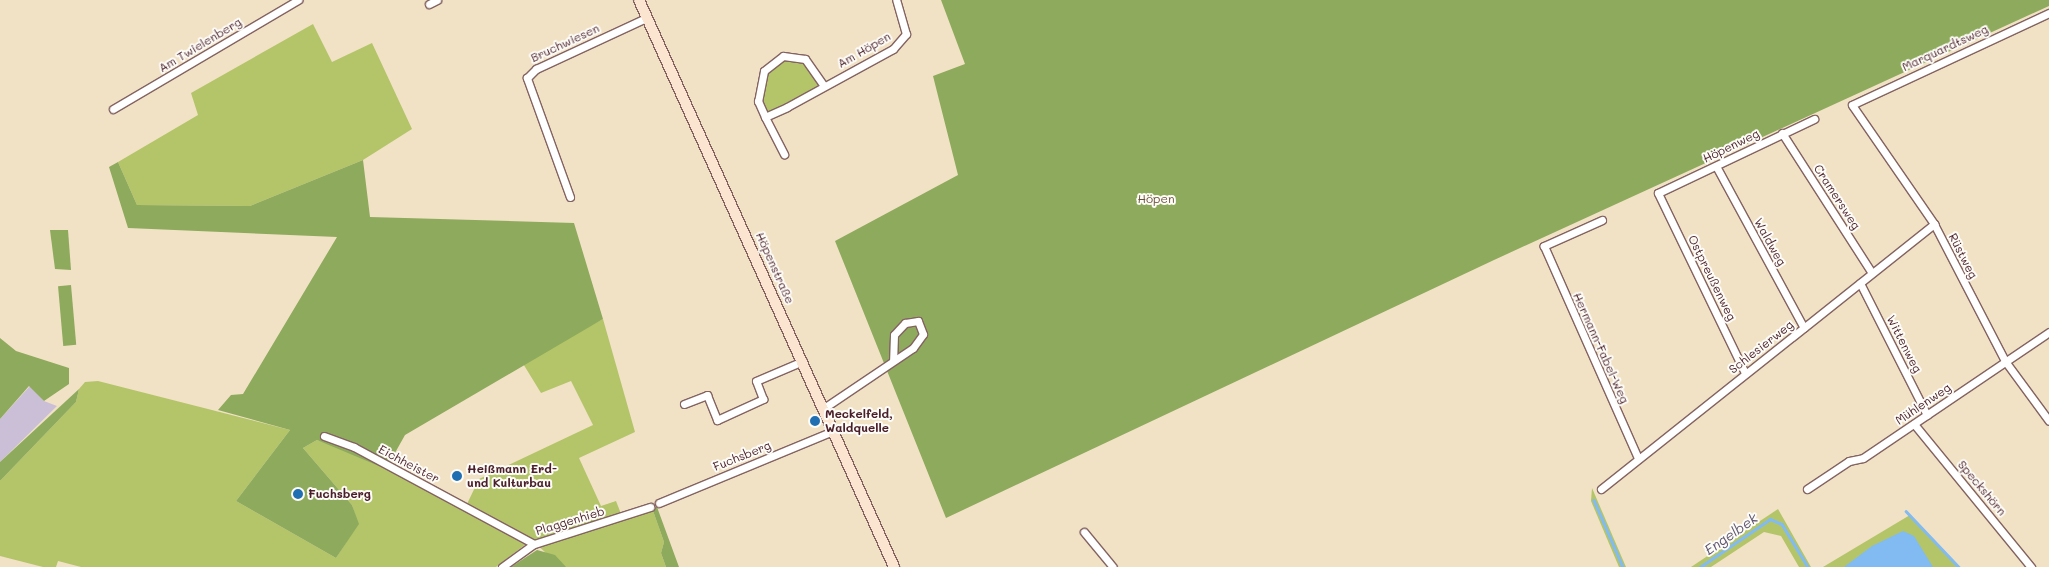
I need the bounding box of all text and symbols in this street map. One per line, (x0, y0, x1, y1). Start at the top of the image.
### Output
street label: Am Twielenberg (156, 15, 244, 75)
street label: Bruchwiesen (528, 21, 602, 65)
street label: Marquardtsweg (1900, 22, 1990, 74)
street label: Am Höpen (835, 29, 893, 71)
street label: Höpenweg (1700, 126, 1762, 166)
street label: Cramersweg (1811, 162, 1863, 232)
park label: Höpen (1137, 192, 1175, 206)
street label: Waldweg (1751, 216, 1789, 268)
street label: Höpenstraße (753, 230, 797, 306)
street label: Rüstweg (1945, 231, 1981, 281)
street label: Ostpreußenweg (1685, 233, 1739, 323)
street label: Hermann-Fabel-Weg (1570, 290, 1632, 406)
street label: Wittenweg (1883, 313, 1925, 375)
street label: Schlesierweg (1726, 317, 1796, 377)
street label: Mühlenweg (1893, 380, 1953, 428)
place label: Meckelfeld, Waldquelle (825, 407, 893, 435)
marker: Meckelfeld, Waldquelle (809, 415, 821, 427)
street label: Fuchsberg (711, 438, 773, 474)
street label: Eichheister (376, 442, 442, 486)
street label: Speckshörn (1955, 458, 2009, 518)
place label: Heißmann Erd- und Kulturbau (467, 462, 557, 490)
marker: Heißmann Erd- und Kulturbau (451, 470, 463, 482)
place label: Fuchsberg (308, 487, 371, 501)
marker: Fuchsberg (292, 488, 304, 500)
street label: Plaggenhieb (534, 504, 606, 538)
water label: Engelbek (1701, 510, 1761, 558)

